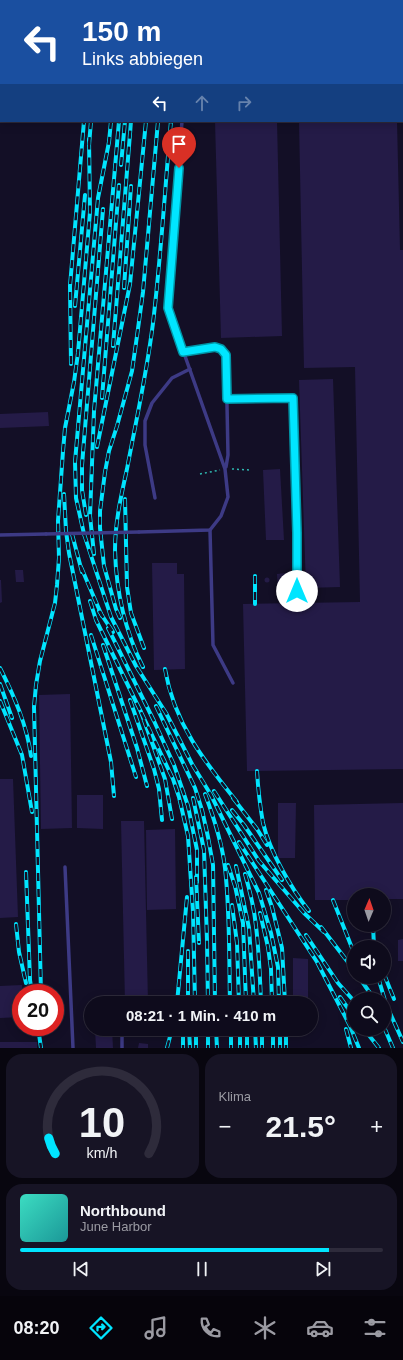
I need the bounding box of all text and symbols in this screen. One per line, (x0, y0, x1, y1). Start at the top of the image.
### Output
icon: left (16, 16, 68, 68)
text: 150 m (82, 16, 161, 47)
text: Links abbiegen (82, 49, 203, 69)
icon: left (149, 92, 171, 114)
icon: ahead (191, 92, 213, 114)
icon: right (233, 92, 255, 114)
pin (162, 127, 196, 168)
icon: arrive (168, 133, 190, 155)
position arrow (276, 570, 318, 612)
north arrow (347, 888, 391, 932)
map controls (347, 888, 391, 1036)
button: sound (347, 940, 391, 984)
speed limit sign: 20 (12, 984, 64, 1036)
button: search (347, 992, 391, 1036)
text: 08:21 · 1 Min. · 410 m (126, 1007, 276, 1024)
text: Klima (219, 1089, 251, 1104)
text: 10 (79, 1099, 125, 1146)
text: 21.5° (266, 1110, 336, 1143)
text: − (219, 1114, 231, 1139)
text: + (370, 1114, 383, 1139)
text: km/h (87, 1145, 118, 1161)
text: Northbound (80, 1202, 166, 1219)
text: June Harbor (80, 1219, 152, 1234)
icon: previous (70, 1258, 92, 1280)
icon: pause (191, 1258, 213, 1280)
icon: next (312, 1258, 334, 1280)
icon: directions (87, 1314, 115, 1342)
icon: music (142, 1314, 170, 1342)
icon: phone (196, 1314, 224, 1342)
icon: climate (251, 1314, 279, 1342)
icon: car (306, 1314, 334, 1342)
icon: filters (361, 1314, 389, 1342)
text: 08:20 (13, 1318, 60, 1338)

